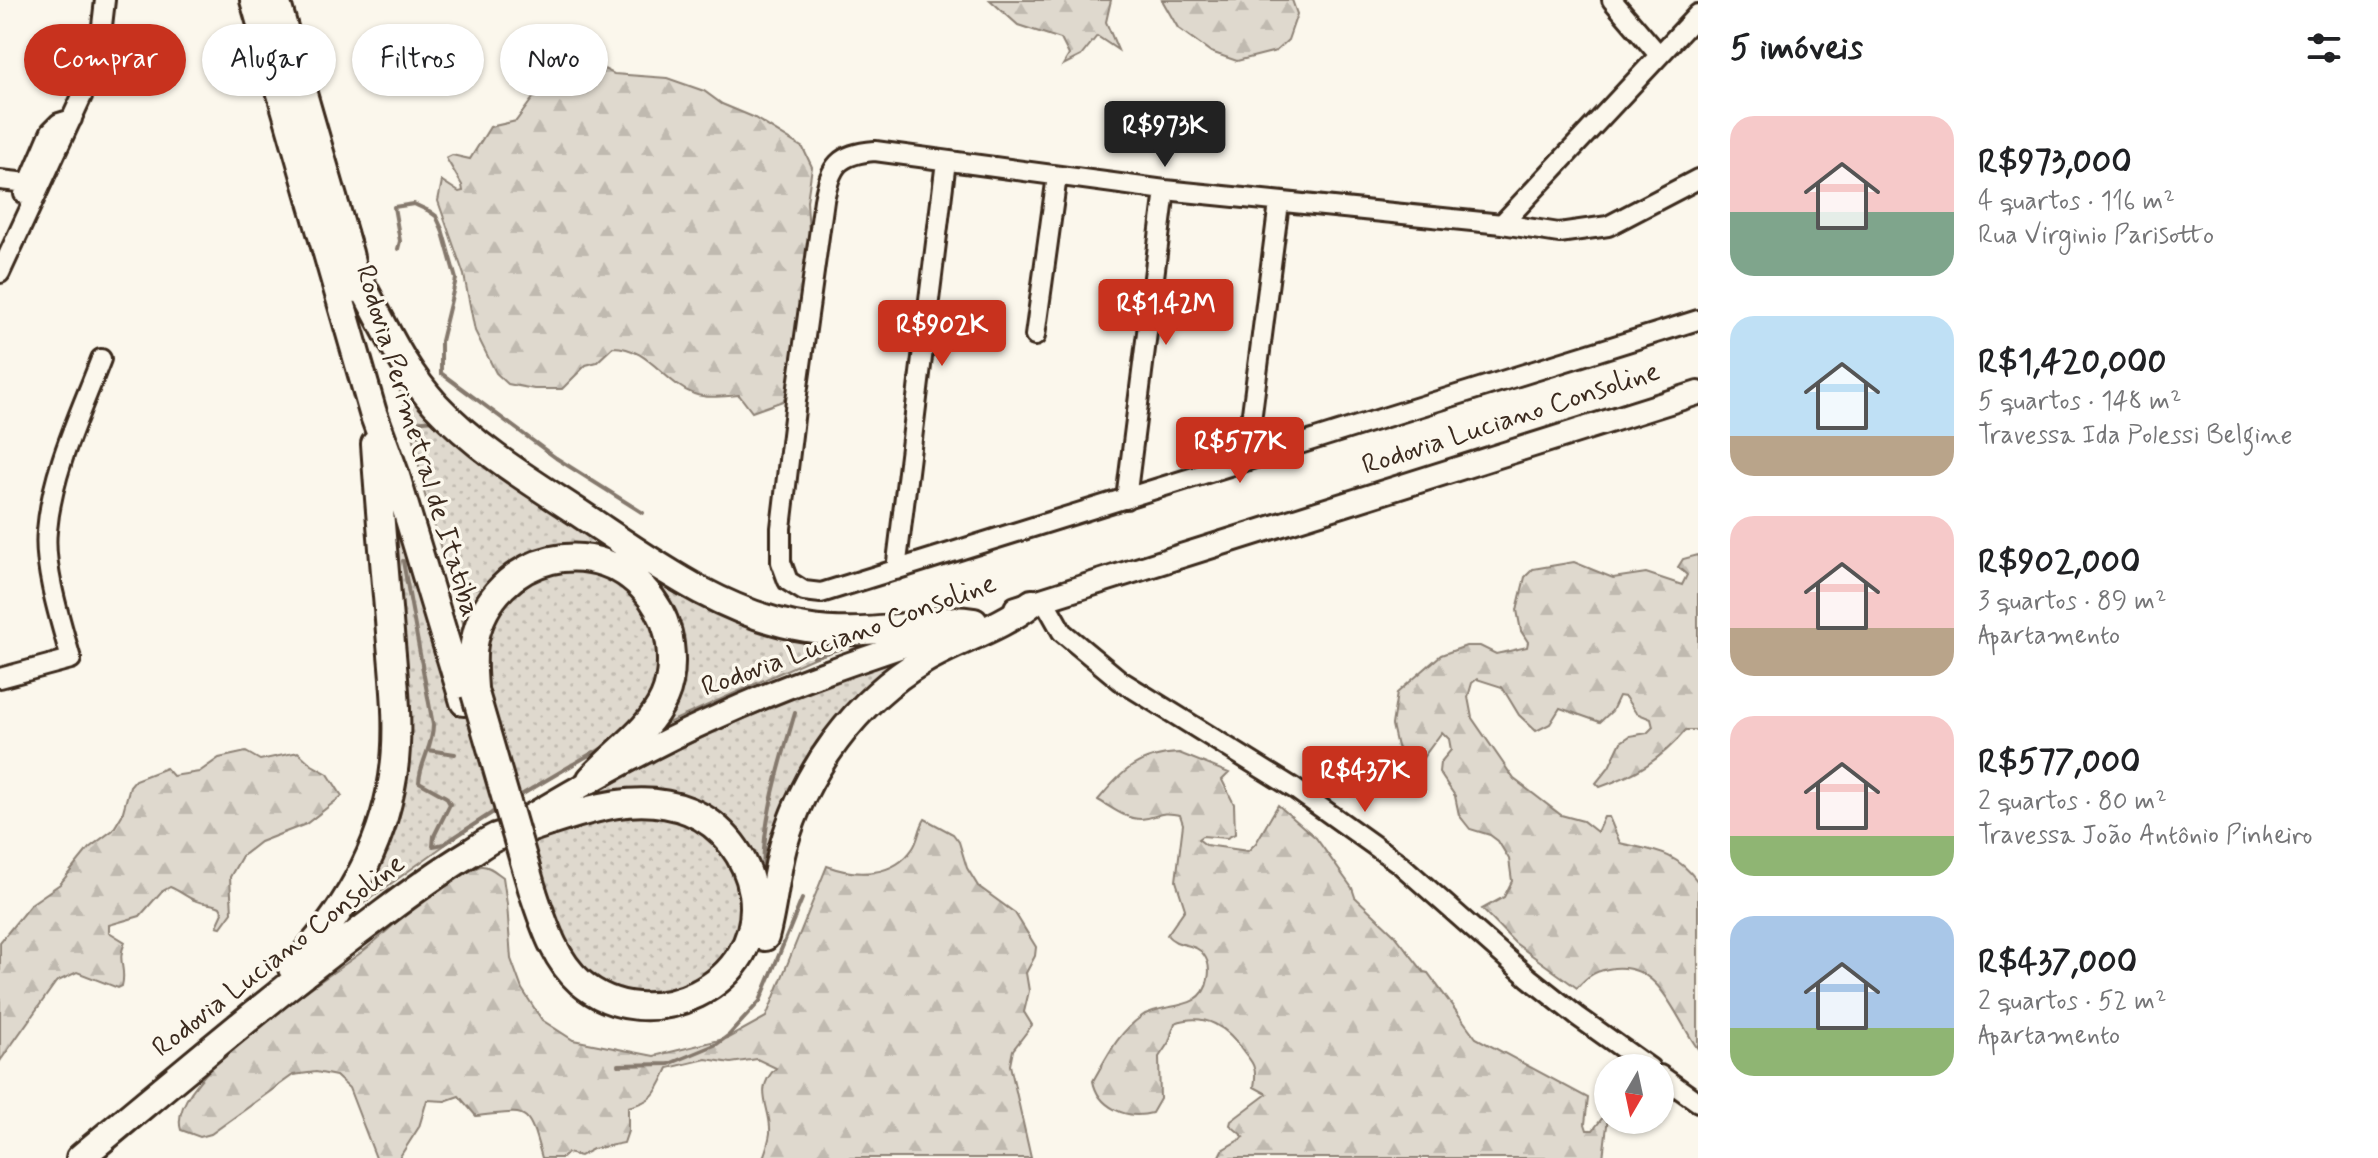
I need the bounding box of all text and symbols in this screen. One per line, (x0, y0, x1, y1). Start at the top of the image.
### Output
chip: Comprar (24, 24, 186, 96)
chip: Alugar (202, 24, 336, 96)
chip: Filtros (352, 24, 484, 96)
chip: Novo (500, 24, 608, 96)
text: 5 imóveis (1730, 26, 1863, 71)
icon: filters (2302, 26, 2346, 70)
pin: R$973K (1100, 101, 1230, 169)
text: R$973K (1122, 110, 1208, 144)
text: R$973,000 (1978, 140, 2132, 185)
icon: home (1794, 148, 1890, 244)
text: 4 quartos · 116 m² (1978, 185, 2175, 219)
text: Rua Virginio Parisotto (1978, 219, 2214, 253)
street label: Rodovia Perimetral de Itatiba (346, 261, 488, 621)
pin: R$1.42M (1092, 279, 1240, 347)
text: R$1.42M (1116, 288, 1216, 322)
pin: R$902K (877, 300, 1007, 368)
text: R$902K (896, 309, 988, 343)
text: R$1,420,000 (1978, 340, 2167, 385)
icon: home (1794, 348, 1890, 444)
street label: Rodovia Luciano Consoline (1357, 353, 1665, 485)
text: 5 quartos · 148 m² (1978, 385, 2182, 419)
pin: R$577K (1175, 417, 1305, 485)
text: Travessa Ida Polessi Belgine (1978, 419, 2293, 453)
text: R$577K (1194, 426, 1286, 460)
text: R$902,000 (1978, 540, 2141, 585)
icon: home (1794, 548, 1890, 644)
street label: Rodovia Luciano Consoline (697, 565, 1001, 707)
text: 3 quartos · 89 m² (1978, 585, 2166, 619)
text: Apartamento (1978, 619, 2120, 653)
text: R$577,000 (1978, 740, 2141, 785)
pin: R$437K (1300, 746, 1430, 814)
icon: home (1794, 748, 1890, 844)
text: R$437K (1320, 755, 1410, 789)
text: 2 quartos · 80 m² (1978, 785, 2167, 819)
text: Travessa João Antônio Pinheiro (1978, 819, 2312, 853)
street label: Rodovia Luciano Consoline (145, 846, 413, 1066)
text: R$437,000 (1978, 940, 2137, 985)
icon: home (1794, 948, 1890, 1044)
text: 2 quartos · 52 m² (1978, 985, 2167, 1019)
text: Apartamento (1978, 1019, 2120, 1053)
north arrow (1594, 1054, 1674, 1134)
map controls (1594, 1054, 1674, 1134)

